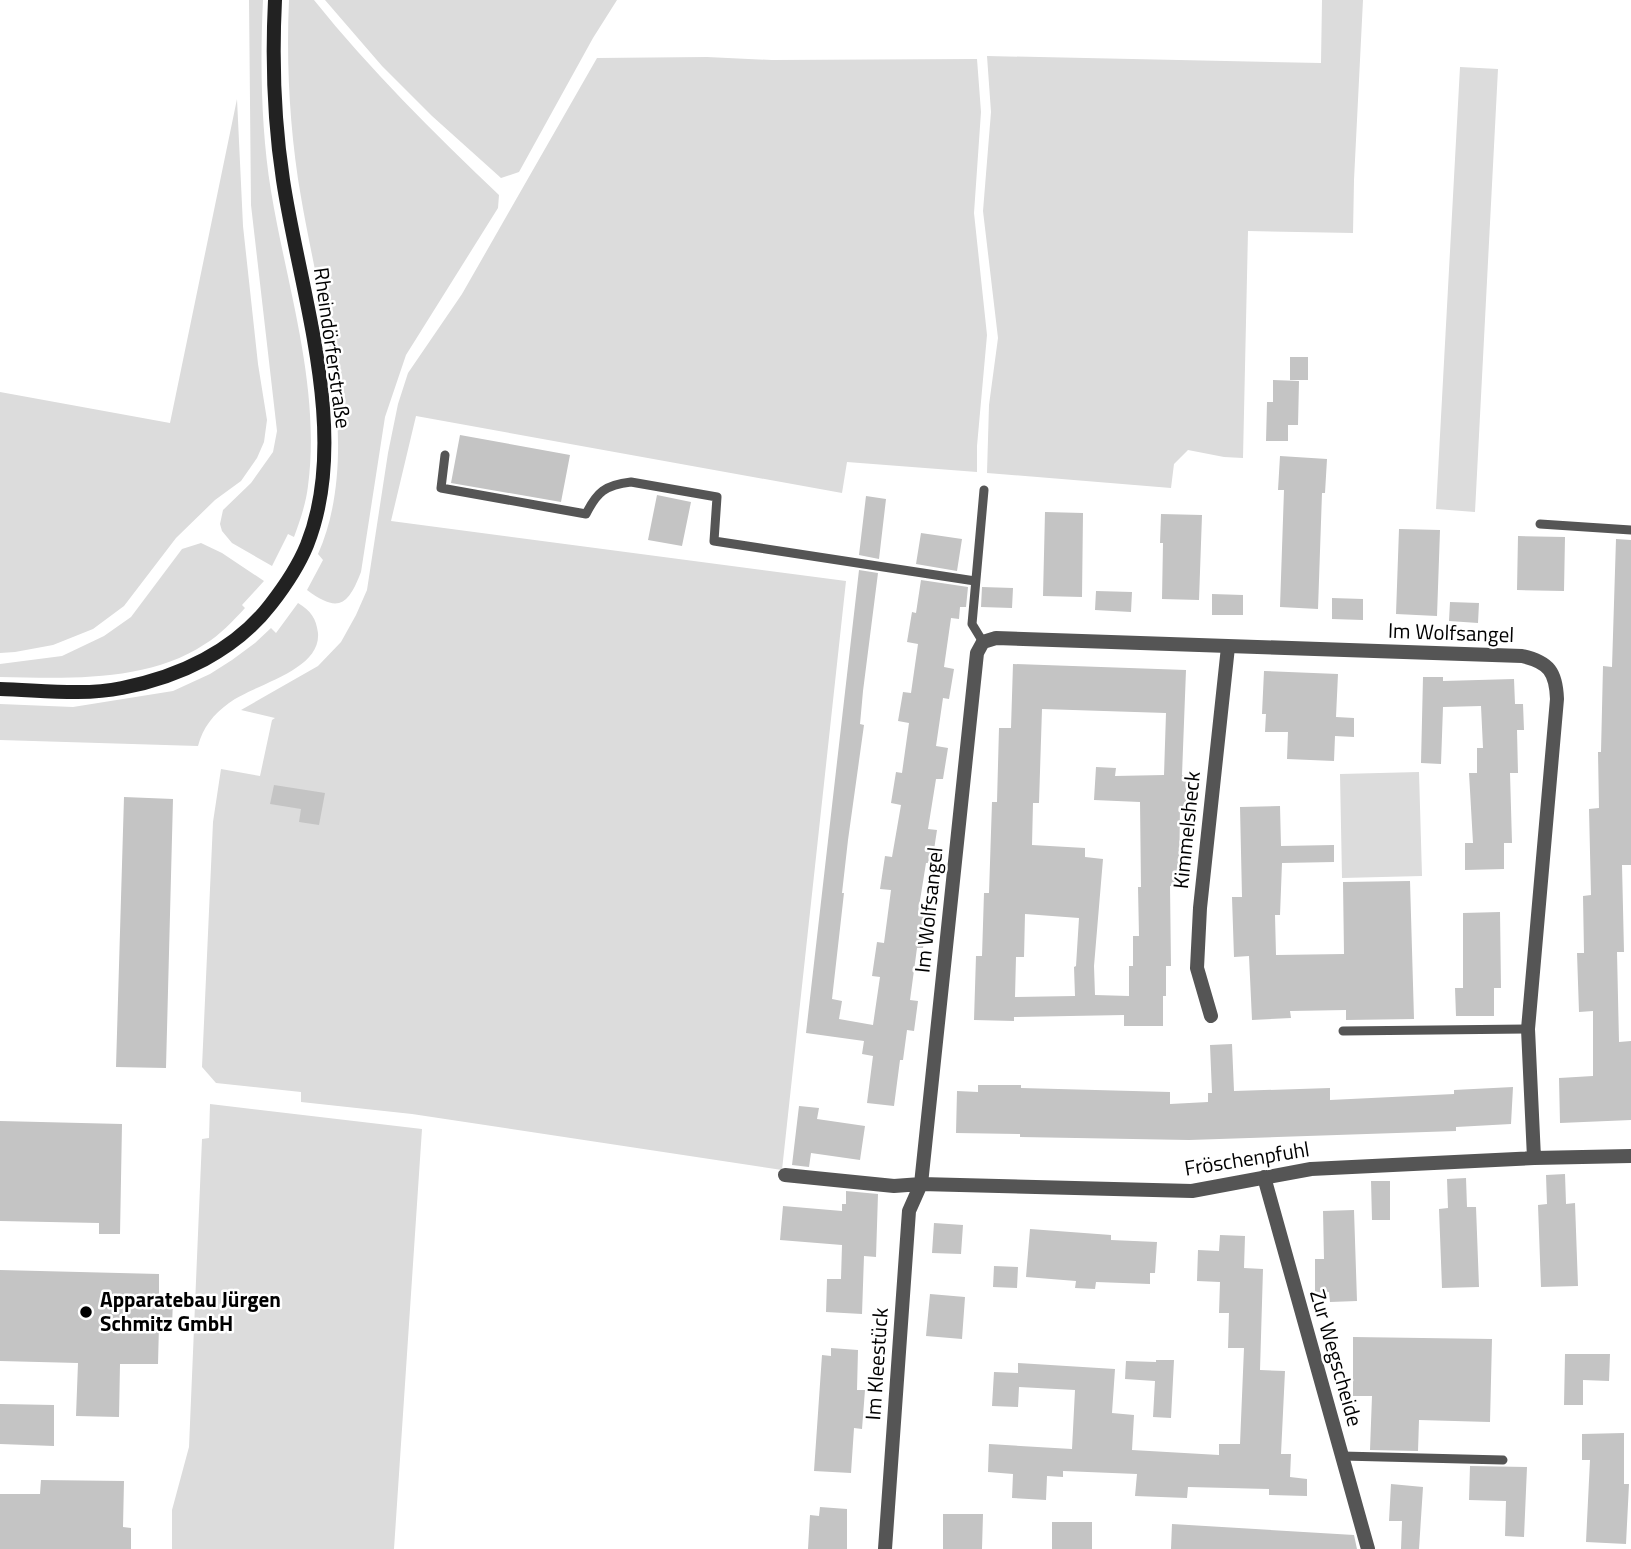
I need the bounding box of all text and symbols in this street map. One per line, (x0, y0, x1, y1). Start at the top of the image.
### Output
street label: Rheindörferstraße (306, 265, 360, 430)
street label: Im Wolfsangel (1387, 614, 1515, 650)
street label: Kimmelsheck (1164, 770, 1208, 890)
street label: Im Wolfsangel (905, 845, 951, 974)
street label: Fröschenpfuhl (1182, 1132, 1312, 1184)
place label: Apparatebau Jürgen Schmitz GmbH (100, 1283, 281, 1339)
street label: Zur Wegscheide (1302, 1286, 1372, 1430)
marker: Apparatebau Jürgen Schmitz GmbH (78, 1304, 94, 1320)
street label: Im Kleestück (856, 1307, 896, 1421)

